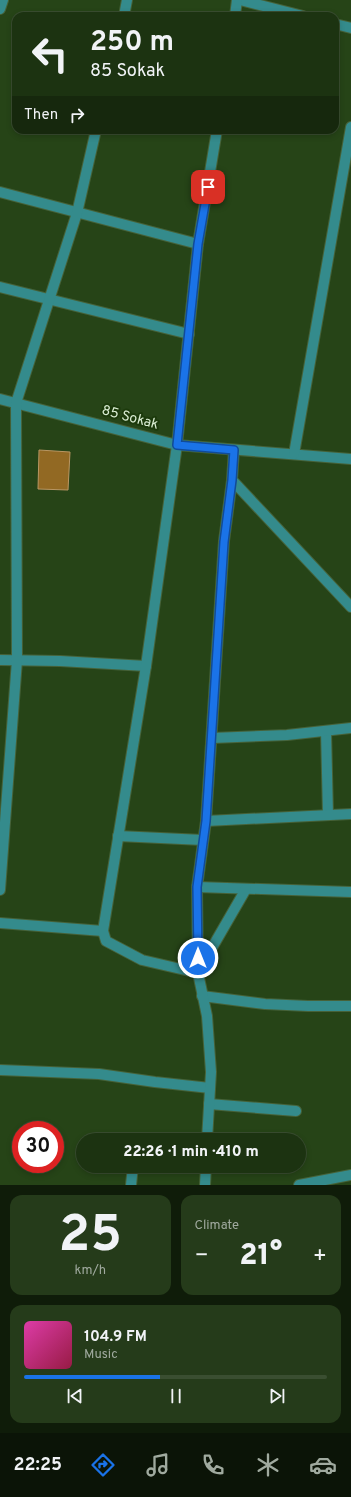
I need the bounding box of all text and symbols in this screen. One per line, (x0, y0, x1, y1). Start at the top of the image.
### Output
text: 250 m (90, 25, 174, 61)
icon: left (24, 28, 76, 80)
text: 85 Sokak (90, 60, 165, 83)
icon: right (66, 104, 88, 126)
text: Then (24, 106, 58, 125)
pin (191, 170, 225, 204)
icon: arrive (197, 176, 219, 198)
street label: 85 Sokak (100, 402, 160, 434)
position arrow (177, 937, 219, 979)
speed limit sign: 30 (12, 1121, 64, 1173)
text: 22:26 · 1 min · 410 m (123, 1143, 259, 1162)
text: 25 (58, 1204, 122, 1270)
text: Climate (195, 1218, 239, 1234)
text: 21° (239, 1238, 282, 1275)
text: − (195, 1243, 209, 1270)
text: + (313, 1243, 327, 1270)
text: km/h (74, 1263, 106, 1279)
text: 104.9 FM (84, 1328, 147, 1347)
text: Music (84, 1347, 118, 1363)
icon: previous (64, 1385, 86, 1407)
icon: pause (165, 1385, 187, 1407)
icon: next (266, 1385, 288, 1407)
icon: directions (89, 1451, 117, 1479)
icon: music (144, 1451, 172, 1479)
icon: phone (199, 1451, 227, 1479)
icon: climate (254, 1451, 282, 1479)
icon: car (309, 1451, 337, 1479)
text: 22:25 (14, 1454, 62, 1477)

